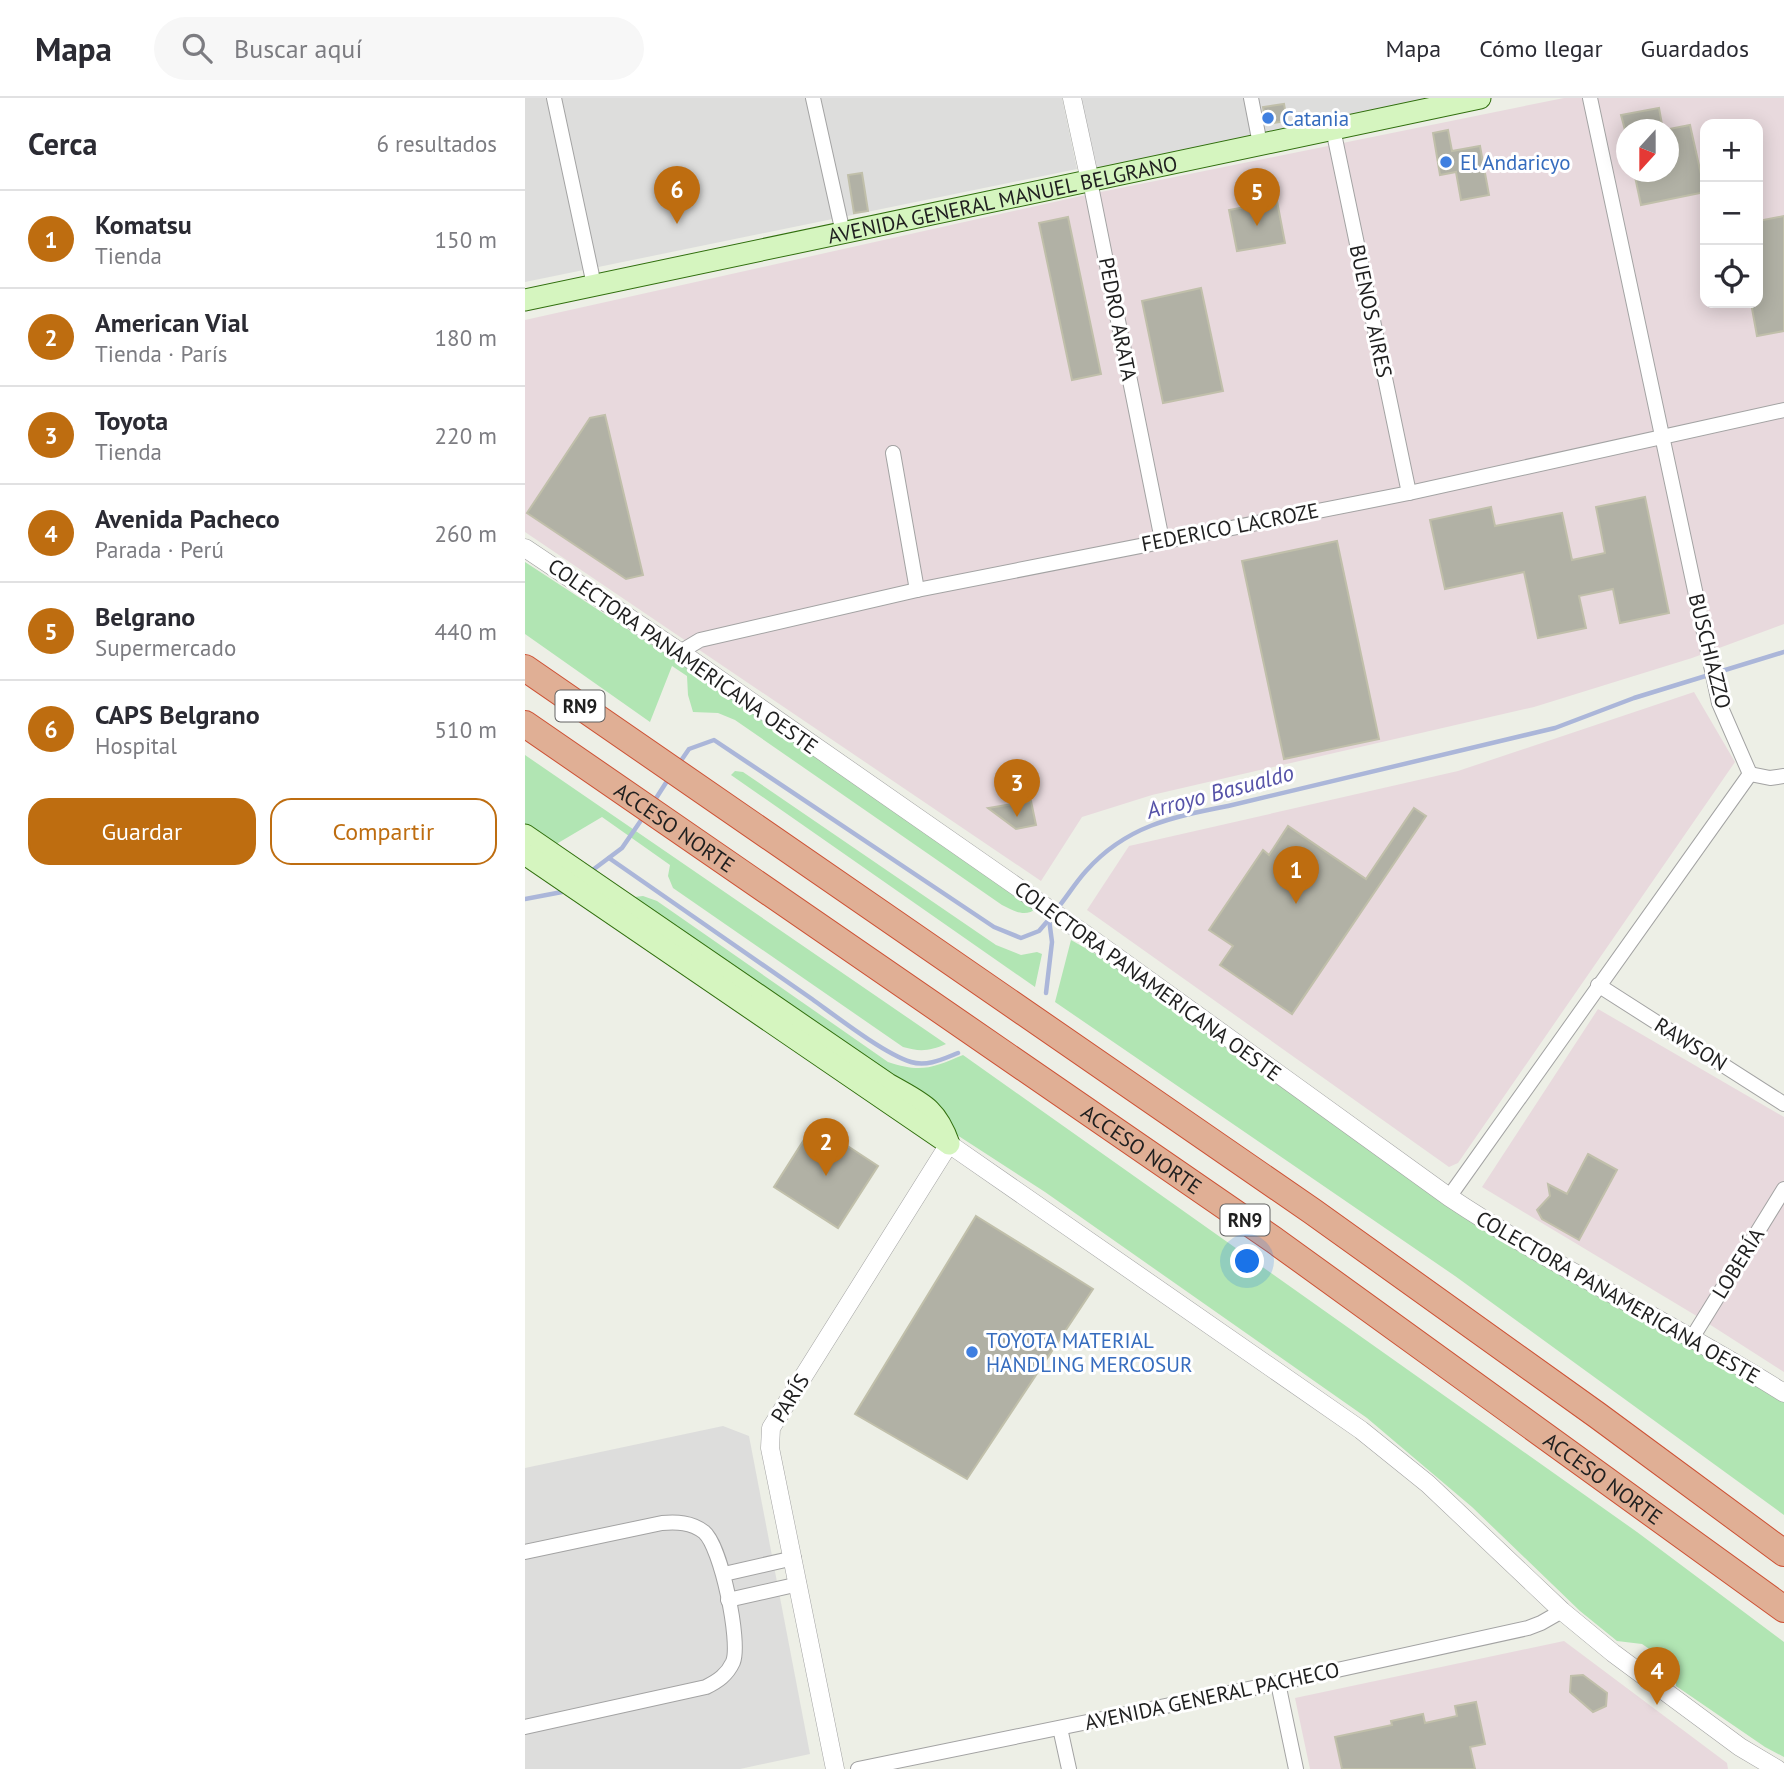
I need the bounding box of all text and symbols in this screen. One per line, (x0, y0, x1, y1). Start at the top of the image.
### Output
search box (154, 17, 644, 80)
text: Mapa (35, 27, 112, 70)
icon: search (178, 29, 216, 67)
text: Buscar aquí (234, 32, 362, 65)
text: Mapa (1385, 33, 1441, 64)
text: Cómo llegar (1479, 33, 1603, 64)
text: Guardados (1641, 33, 1749, 64)
place label: Catania (1282, 105, 1349, 132)
marker: Catania (1260, 110, 1276, 126)
north arrow (1616, 119, 1679, 182)
map controls (1700, 119, 1763, 308)
button: + (1700, 119, 1763, 182)
text: Cerca (28, 124, 97, 163)
text: 6 resultados (376, 129, 497, 158)
street label: AVENIDA GENERAL MANUEL BELGRANO (825, 149, 1180, 249)
place label: El Andaricyo (1460, 149, 1571, 176)
marker: El Andaricyo (1438, 154, 1454, 170)
pin: 6 (654, 166, 700, 224)
pin: 5 (1234, 168, 1280, 226)
button: − (1700, 182, 1763, 245)
text: Komatsu (95, 208, 192, 241)
text: 1 (44, 225, 58, 254)
text: 150 m (435, 225, 497, 254)
text: Tienda (95, 241, 162, 270)
street label: BUENOS AIRES (1344, 242, 1398, 380)
button: locate (1700, 245, 1763, 308)
street label: PEDRO ARATA (1093, 255, 1143, 384)
text: American Vial (95, 306, 248, 339)
text: 2 (44, 323, 58, 352)
text: 180 m (435, 323, 497, 352)
text: Tienda · París (95, 339, 228, 368)
text: Toyota (95, 404, 168, 437)
text: 3 (44, 421, 58, 450)
text: 220 m (435, 421, 497, 450)
text: Tienda (95, 437, 162, 466)
street label: FEDERICO LACROZE (1139, 497, 1321, 557)
text: Avenida Pacheco (95, 502, 280, 535)
text: 4 (44, 519, 58, 548)
text: 260 m (435, 519, 497, 548)
text: Parada · Perú (95, 535, 224, 564)
street label: COLECTORA PANAMERICANA OESTE (543, 552, 823, 760)
street label: BUSCHIAZZO (1683, 591, 1737, 711)
text: Belgrano (95, 600, 195, 633)
text: 5 (44, 617, 58, 646)
text: 440 m (435, 617, 497, 646)
text: Supermercado (95, 633, 236, 662)
road number: RN9 (555, 691, 605, 722)
text: CAPS Belgrano (95, 698, 260, 731)
text: 6 (44, 715, 58, 744)
text: 510 m (435, 715, 497, 744)
text: Hospital (95, 731, 177, 760)
water label: Arroyo Basualdo (1142, 757, 1297, 825)
pin: 3 (994, 759, 1040, 817)
street label: ACCESO NORTE (609, 776, 740, 878)
button: Guardar (28, 798, 256, 865)
button: Compartir (270, 798, 497, 865)
pin: 1 (1273, 846, 1319, 904)
street label: COLECTORA PANAMERICANA OESTE (1009, 875, 1287, 1087)
street label: RAWSON (1650, 1011, 1732, 1077)
street label: ACCESO NORTE (1076, 1098, 1207, 1200)
pin: 2 (803, 1118, 849, 1176)
road number: RN9 (1221, 1204, 1269, 1236)
street label: COLECTORA PANAMERICANA OESTE (1471, 1204, 1765, 1390)
street label: LOBERÍA (1706, 1222, 1771, 1303)
your location (1230, 1244, 1264, 1278)
place label: TOYOTA MATERIAL HANDLING MERCOSUR (986, 1327, 1192, 1378)
marker: TOYOTA MATERIAL HANDLING MERCOSUR (964, 1344, 980, 1360)
street label: PARÍS (765, 1369, 815, 1427)
street label: ACCESO NORTE (1539, 1426, 1668, 1530)
pin: 4 (1634, 1647, 1680, 1705)
street label: AVENIDA GENERAL PACHECO (1082, 1656, 1342, 1736)

